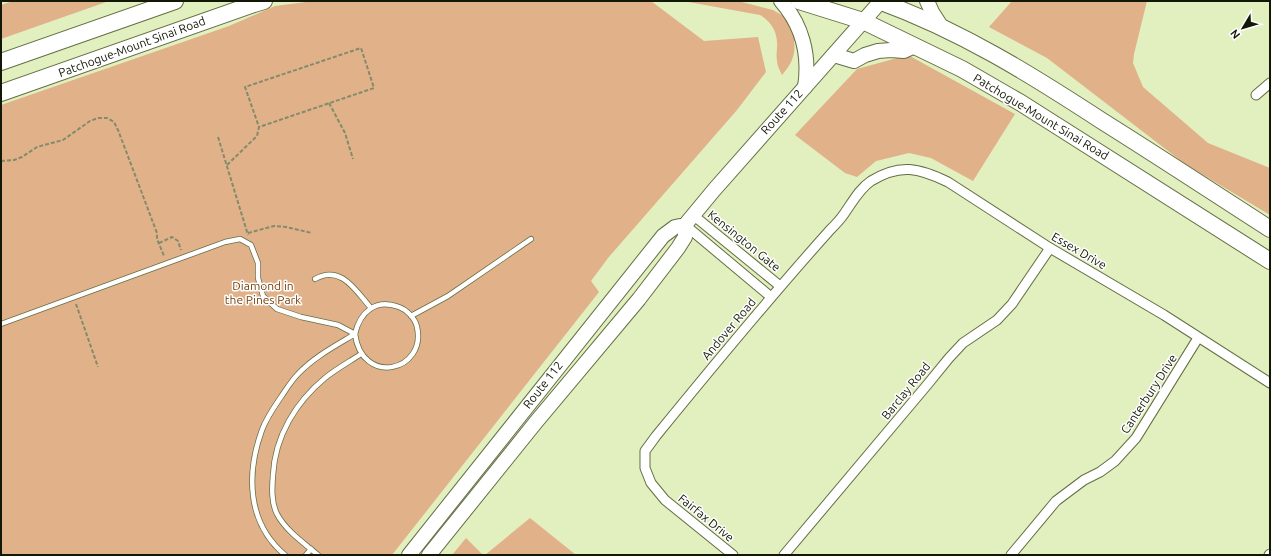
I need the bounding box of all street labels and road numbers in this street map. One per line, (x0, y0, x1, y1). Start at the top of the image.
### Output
street label: Patchogue-Mount Sinai Road (57, 14, 207, 79)
street label: Patchogue-Mount Sinai Road (971, 71, 1111, 162)
street label: Route 112 (758, 87, 805, 137)
street label: Kensington Gate (706, 207, 783, 274)
street label: Essex Drive (1050, 230, 1109, 271)
street label: Andover Road (699, 295, 758, 362)
street label: Canterbury Drive (1118, 352, 1179, 436)
street label: Route 112 (520, 359, 565, 411)
street label: Barclay Road (879, 360, 933, 422)
street label: Fairfax Drive (676, 491, 737, 544)

